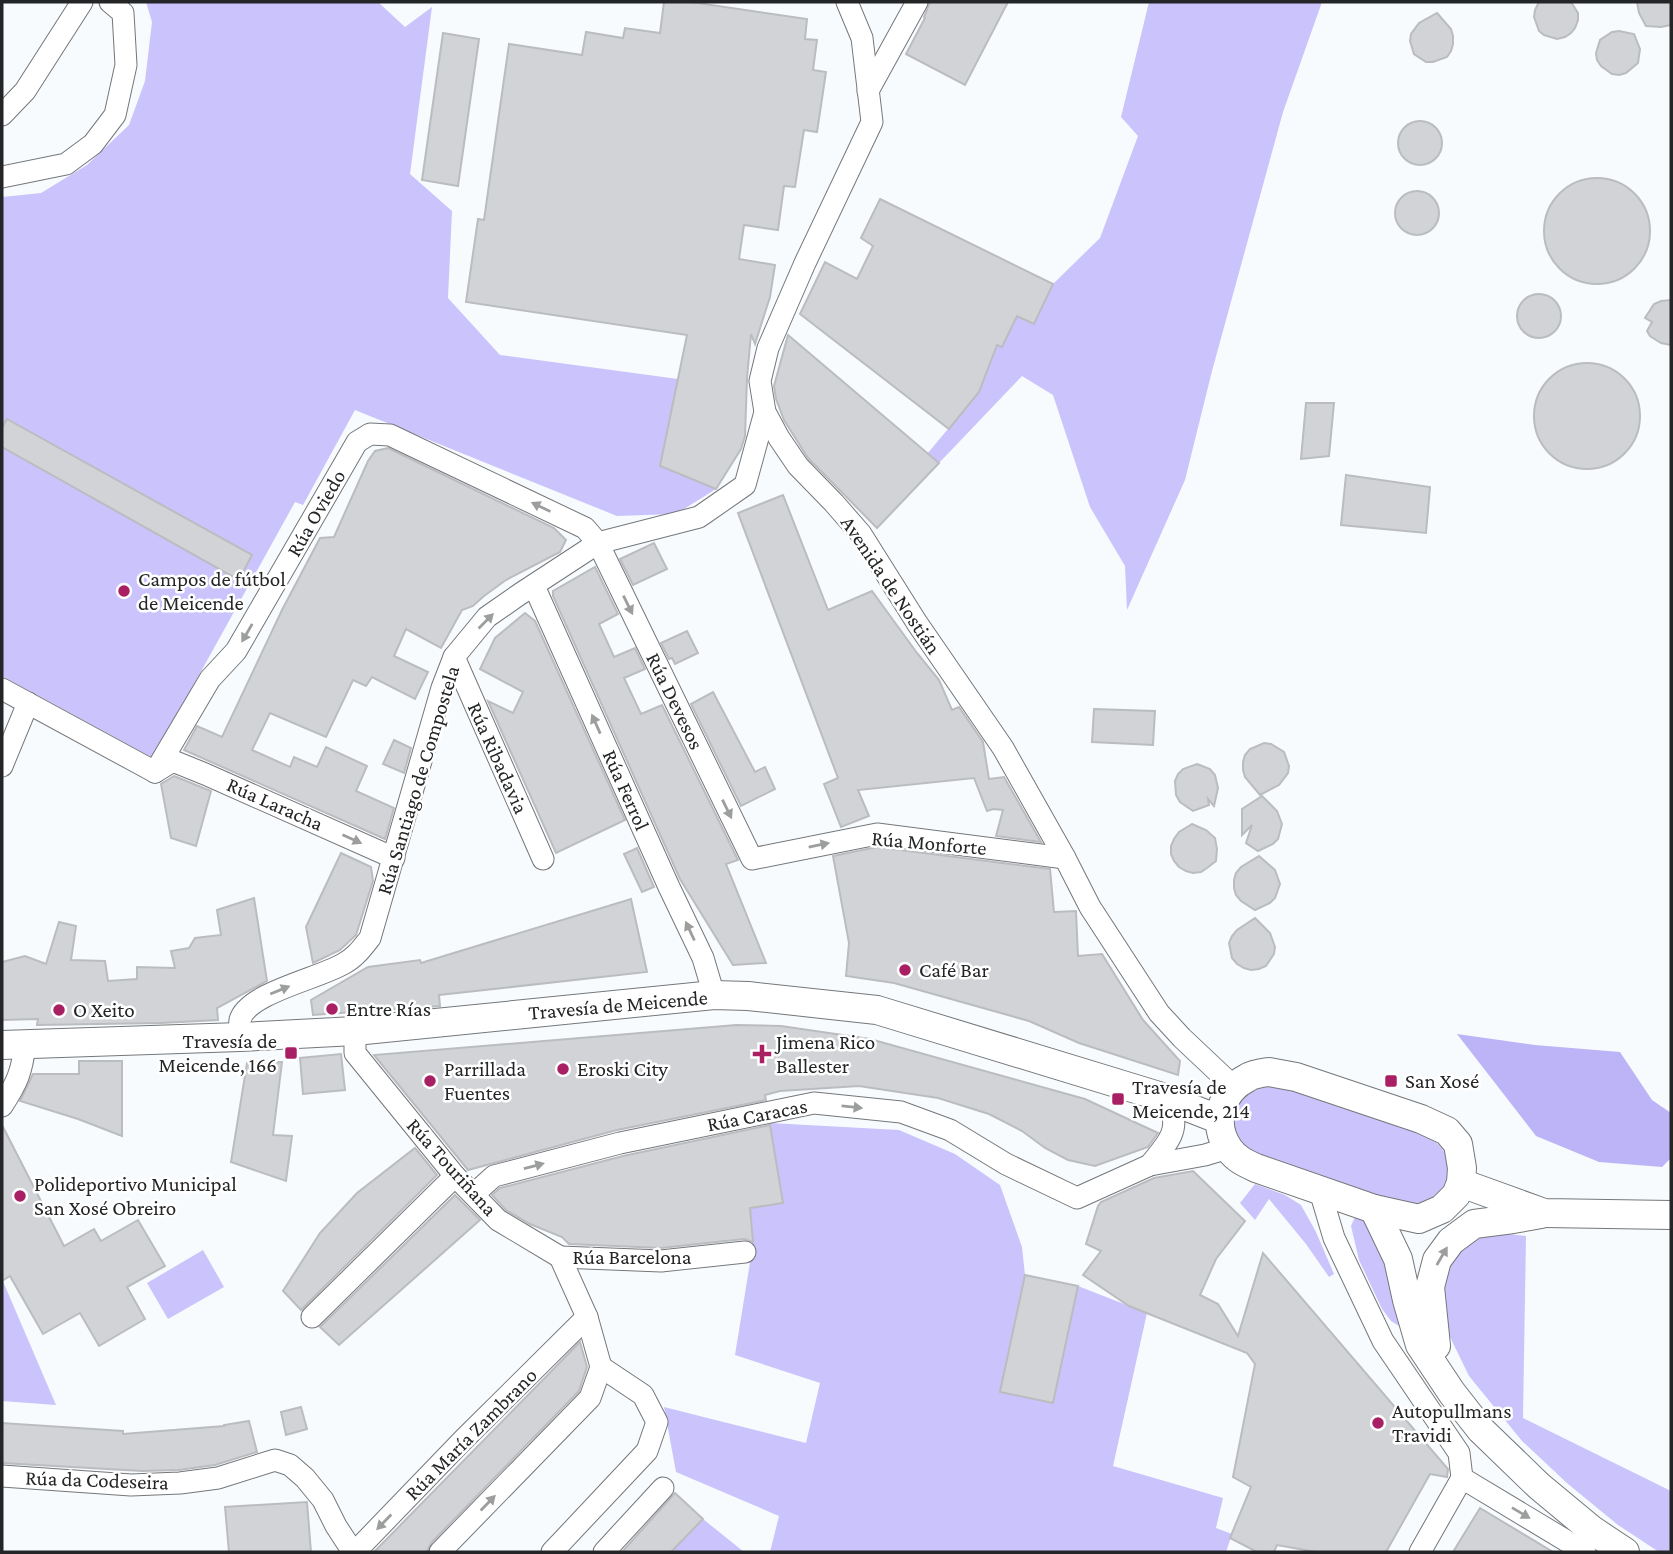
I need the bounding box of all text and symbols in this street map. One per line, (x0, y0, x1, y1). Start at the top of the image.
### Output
street label: Rúa Oviedo (282, 465, 350, 561)
one-way arrow (531, 502, 551, 513)
street label: Avenida de Nostián (836, 511, 946, 659)
place label: Campos de fútbol de Meicende (138, 567, 286, 615)
marker: Campos de fútbol de Meicende (116, 583, 132, 599)
one-way arrow (622, 595, 633, 615)
one-way arrow (477, 613, 494, 629)
one-way arrow (241, 623, 253, 643)
street label: Rúa Devesos (641, 649, 709, 753)
street label: Rúa Santiago de Compostela (372, 662, 464, 897)
street label: Rúa Ribadavia (463, 699, 533, 818)
one-way arrow (590, 714, 602, 734)
street label: Rúa Ferrol (598, 746, 654, 834)
street label: Rúa Laracha (223, 772, 327, 836)
one-way arrow (722, 799, 733, 819)
street label: Rúa Monforte (871, 826, 987, 860)
one-way arrow (341, 834, 362, 845)
one-way arrow (808, 840, 830, 851)
one-way arrow (684, 921, 696, 941)
place label: Café Bar (919, 958, 989, 982)
marker: Café Bar (897, 962, 913, 978)
one-way arrow (270, 985, 291, 996)
street label: Travesía de Meicende (527, 985, 709, 1025)
place label: Entre Rías (346, 997, 431, 1021)
place label: O Xeito (73, 998, 135, 1022)
marker: Entre Rías (324, 1001, 340, 1017)
marker: O Xeito (51, 1002, 67, 1018)
place label: Travesía de Meicende, 166 (159, 1029, 277, 1077)
place label: Jimena Rico Ballester (774, 1030, 875, 1078)
marker: Travesía de Meicende, 166 (283, 1045, 299, 1061)
marker: Jimena Rico Ballester (754, 1046, 770, 1062)
place label: Parrillada Fuentes (444, 1057, 526, 1105)
place label: Eroski City (577, 1057, 668, 1081)
marker: Eroski City (555, 1061, 571, 1077)
place label: San Xosé (1405, 1069, 1479, 1093)
marker: Parrillada Fuentes (422, 1073, 438, 1089)
marker: San Xosé (1383, 1073, 1399, 1089)
place label: Travesía de Meicende, 214 (1132, 1075, 1250, 1123)
marker: Travesía de Meicende, 214 (1110, 1091, 1126, 1107)
street label: Rúa Caracas (705, 1094, 809, 1136)
one-way arrow (841, 1102, 863, 1113)
street label: Rúa Touriñana (402, 1113, 502, 1221)
one-way arrow (523, 1160, 545, 1171)
place label: Polideportivo Municipal San Xosé Obreiro (34, 1172, 237, 1220)
marker: Polideportivo Municipal San Xosé Obreiro (12, 1188, 28, 1204)
street label: Rúa Barcelona (572, 1245, 692, 1269)
one-way arrow (1435, 1246, 1448, 1266)
street label: Rúa María Zambrano (400, 1363, 542, 1505)
place label: Autopullmans Travidi (1392, 1399, 1511, 1447)
marker: Autopullmans Travidi (1370, 1415, 1386, 1431)
street label: Rúa da Codeseira (25, 1466, 169, 1495)
one-way arrow (479, 1495, 496, 1512)
one-way arrow (1511, 1507, 1530, 1520)
one-way arrow (377, 1513, 393, 1530)

